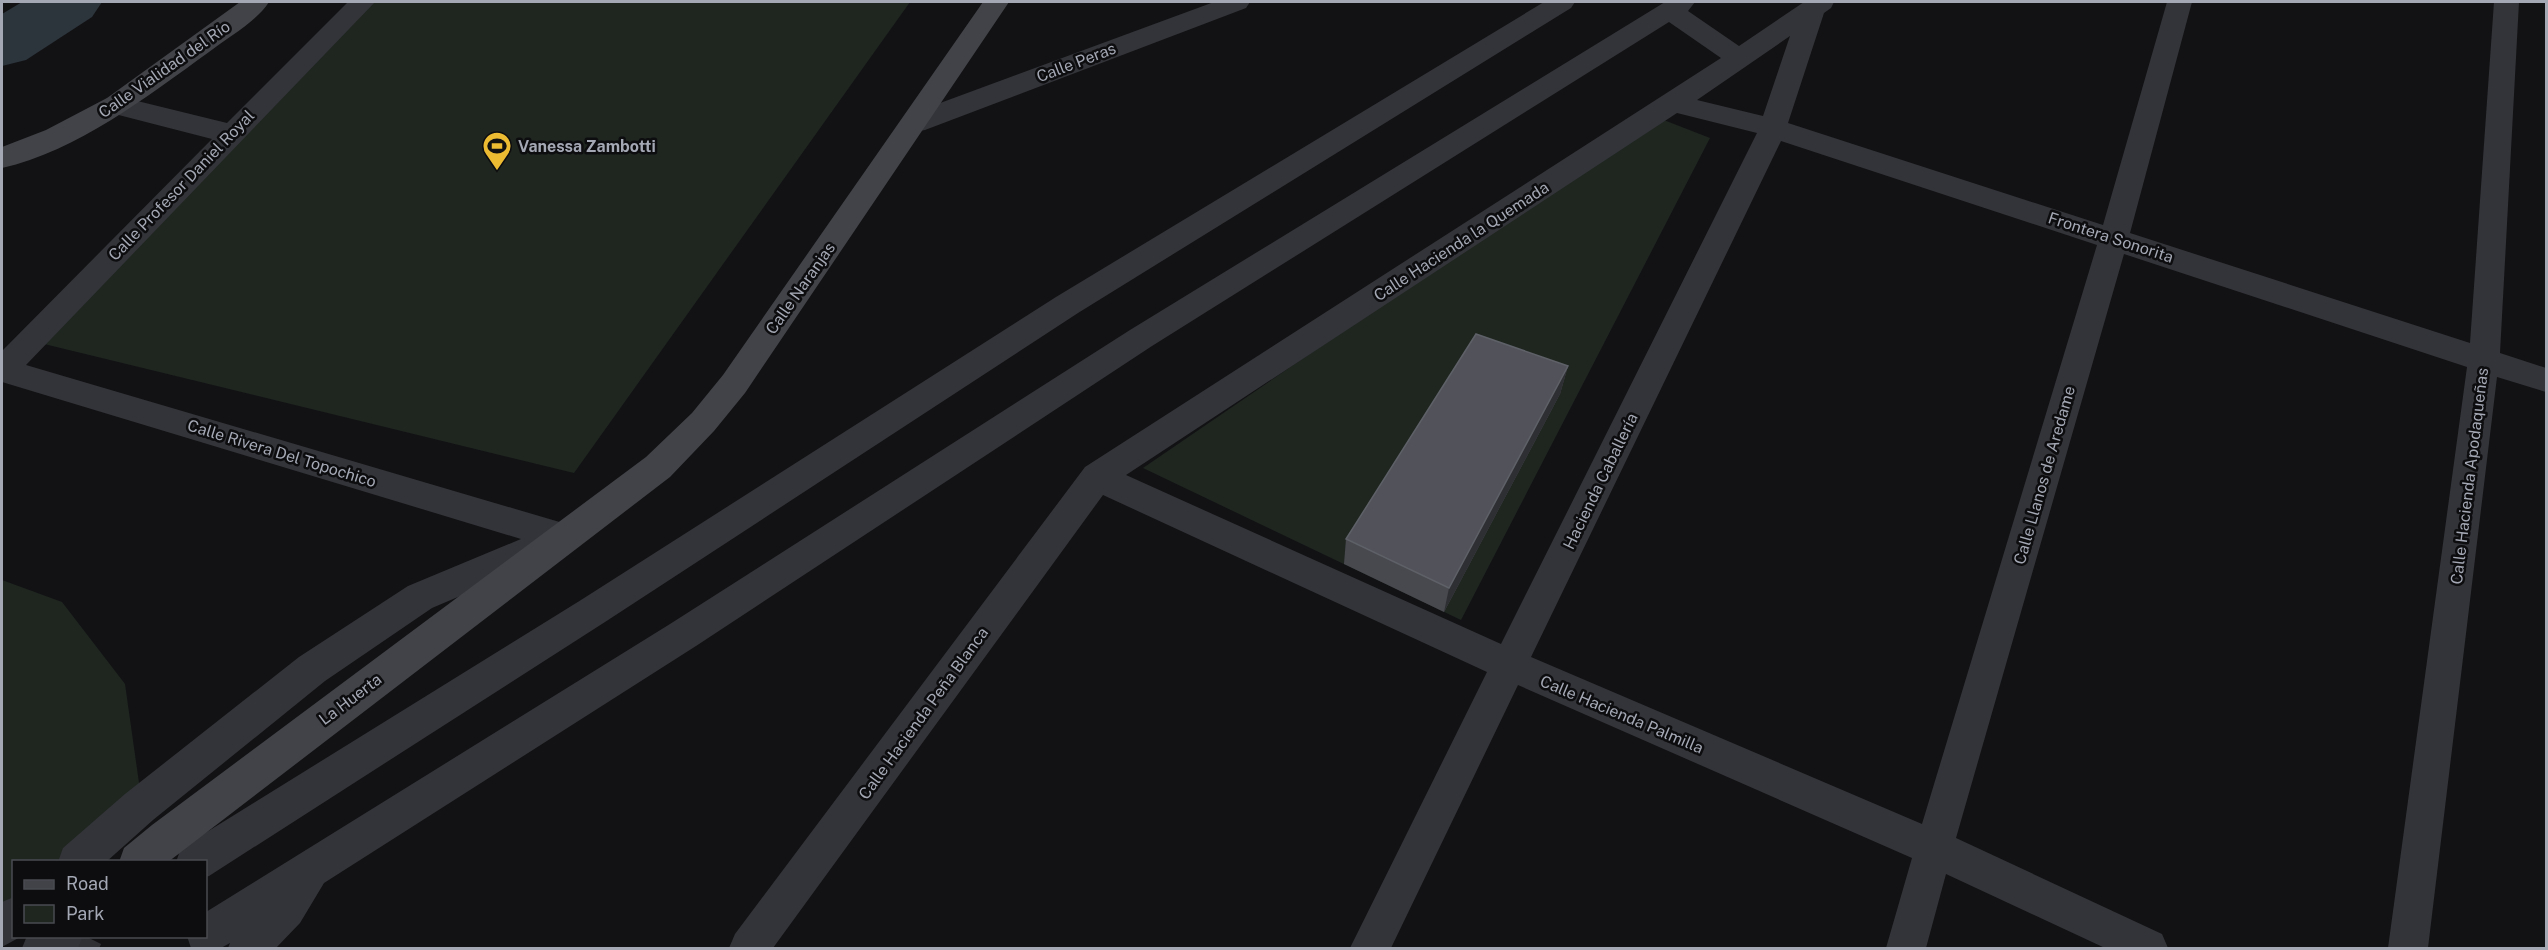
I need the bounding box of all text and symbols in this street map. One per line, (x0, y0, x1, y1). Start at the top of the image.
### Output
street label: Calle Vialidad del Río (95, 17, 234, 122)
street label: Calle Peras (1034, 39, 1119, 86)
street label: Calle Profesor Daniel Royal (104, 106, 258, 265)
sports icon: Vanessa Zambotti (481, 130, 513, 172)
place label: Vanessa Zambotti (518, 137, 656, 156)
street label: Calle Hacienda la Quemada (1370, 178, 1552, 305)
street label: Frontera Sonorita (2046, 208, 2176, 267)
street label: Calle Naranjas (762, 239, 839, 338)
street label: Calle Hacienda Apodaqueñas (2447, 367, 2492, 585)
street label: Calle Llanos de Aredame (2010, 384, 2079, 567)
street label: Hacienda Caballería (1559, 410, 1642, 552)
street label: Calle Rivera Del Topochico (185, 416, 379, 491)
street label: Calle Hacienda Peña Blanca (855, 624, 992, 803)
street label: La Huerta (315, 670, 385, 729)
street label: Calle Hacienda Palmilla (1537, 671, 1706, 758)
legend (12, 860, 207, 938)
text: Road (66, 873, 109, 894)
text: Park (66, 903, 104, 924)

